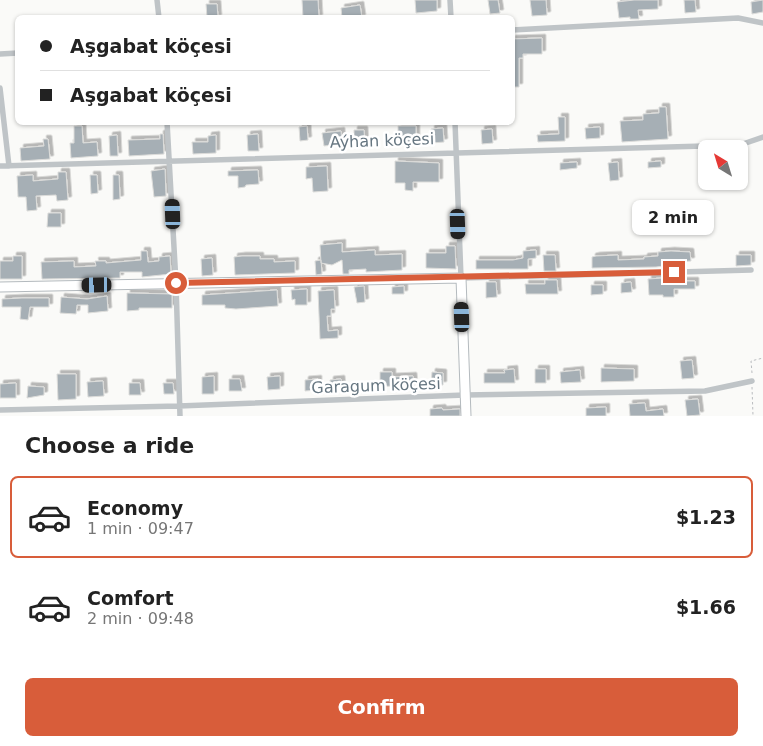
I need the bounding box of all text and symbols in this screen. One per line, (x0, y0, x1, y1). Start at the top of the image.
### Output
text: Aşgabat köçesi (70, 35, 232, 57)
text: Aşgabat köçesi (70, 84, 232, 106)
street label: Aýhan köçesi (330, 129, 435, 152)
north arrow (698, 140, 748, 190)
map controls (698, 140, 748, 190)
car (164, 199, 181, 229)
callout: 2 min (633, 200, 715, 234)
text: 2 min (648, 208, 698, 227)
car (449, 209, 466, 239)
route end (663, 261, 685, 283)
route start (165, 272, 187, 294)
car (81, 277, 112, 293)
car (453, 302, 470, 332)
street label: Garagum köçesi (311, 374, 441, 397)
text: Choose a ride (25, 433, 194, 458)
icon: car (27, 495, 72, 540)
text: Economy (87, 497, 183, 519)
text: $1.23 (676, 506, 736, 528)
text: 1 min · 09:47 (87, 519, 194, 538)
icon: car (27, 585, 72, 630)
text: Comfort (87, 587, 174, 609)
text: $1.66 (676, 596, 736, 618)
text: 2 min · 09:48 (87, 609, 194, 628)
button: Confirm (25, 678, 738, 736)

